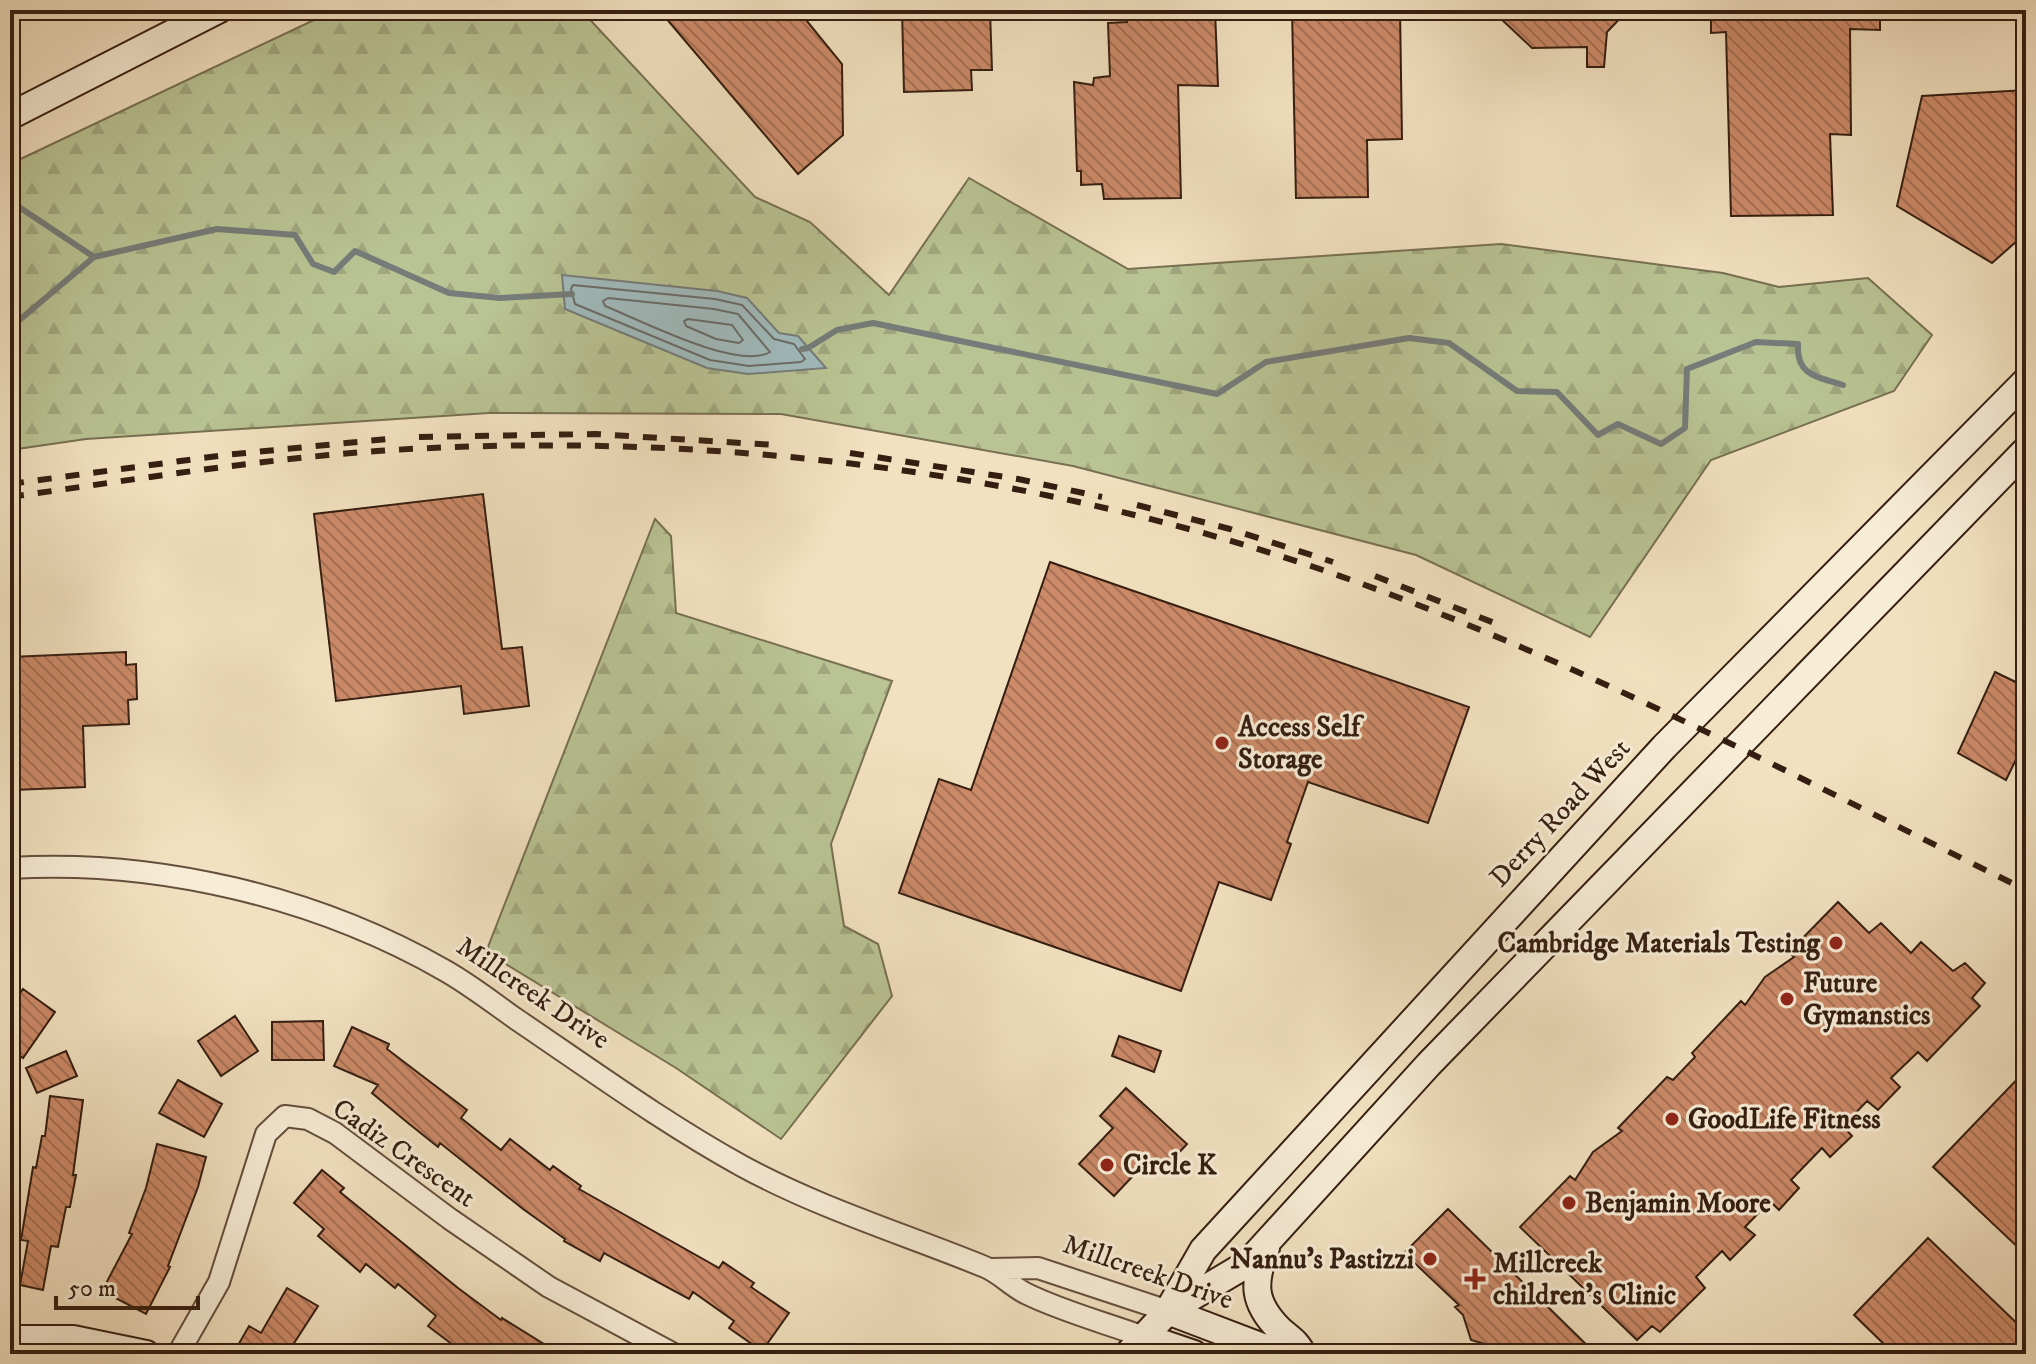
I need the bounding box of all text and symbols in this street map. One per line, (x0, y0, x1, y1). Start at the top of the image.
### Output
place label: Access Self Storage (1237, 710, 1365, 777)
street label: Derry Road West (1482, 731, 1638, 895)
marker: Access Self Storage (1213, 734, 1231, 752)
place label: Cambridge Materials Testing (1498, 926, 1821, 961)
street label: Millcreek Drive (450, 929, 616, 1057)
marker: Cambridge Materials Testing (1827, 934, 1845, 952)
place label: Future Gymanstics (1803, 966, 1931, 1033)
marker: Future Gymanstics (1778, 990, 1796, 1008)
street label: Cadiz Crescent (326, 1091, 482, 1215)
place label: GoodLife Fitness (1688, 1102, 1881, 1137)
marker: GoodLife Fitness (1663, 1110, 1681, 1128)
place label: Circle K (1123, 1148, 1218, 1183)
marker: Circle K (1098, 1156, 1116, 1174)
place label: Benjamin Moore (1585, 1186, 1771, 1221)
marker: Benjamin Moore (1560, 1194, 1578, 1212)
street label: Millcreek Drive (1058, 1227, 1238, 1317)
place label: Nannu's Pastizzi (1230, 1242, 1414, 1277)
place label: Millcreek children's Clinic (1493, 1246, 1676, 1313)
marker: Nannu's Pastizzi (1421, 1250, 1439, 1268)
scale bar (56, 1260, 198, 1310)
marker: Millcreek children's Clinic (1464, 1268, 1486, 1290)
text: 50 m (68, 1274, 116, 1304)

